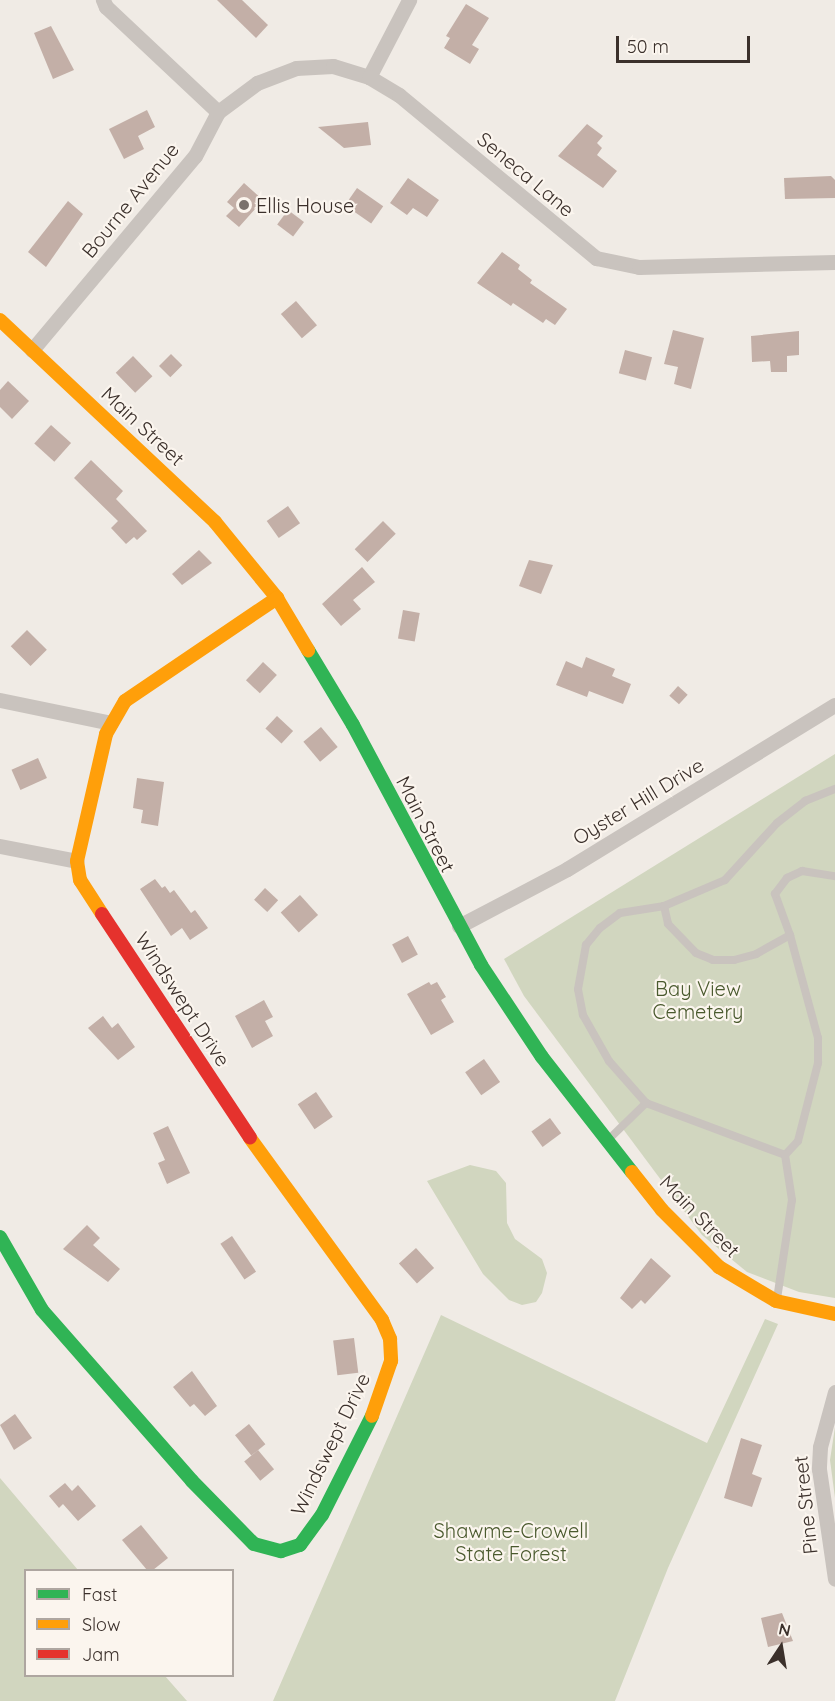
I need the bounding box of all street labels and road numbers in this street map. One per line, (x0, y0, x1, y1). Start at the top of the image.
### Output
street label: Seneca Lane (473, 127, 579, 221)
street label: Bourne Avenue (76, 138, 184, 262)
street label: Main Street (97, 382, 189, 470)
street label: Oyster Hill Drive (568, 752, 708, 850)
street label: Main Street (392, 772, 460, 876)
street label: Windswept Drive (131, 927, 235, 1071)
street label: Main Street (655, 1170, 745, 1262)
street label: Windswept Drive (285, 1369, 375, 1519)
street label: Pine Street (788, 1454, 822, 1556)

